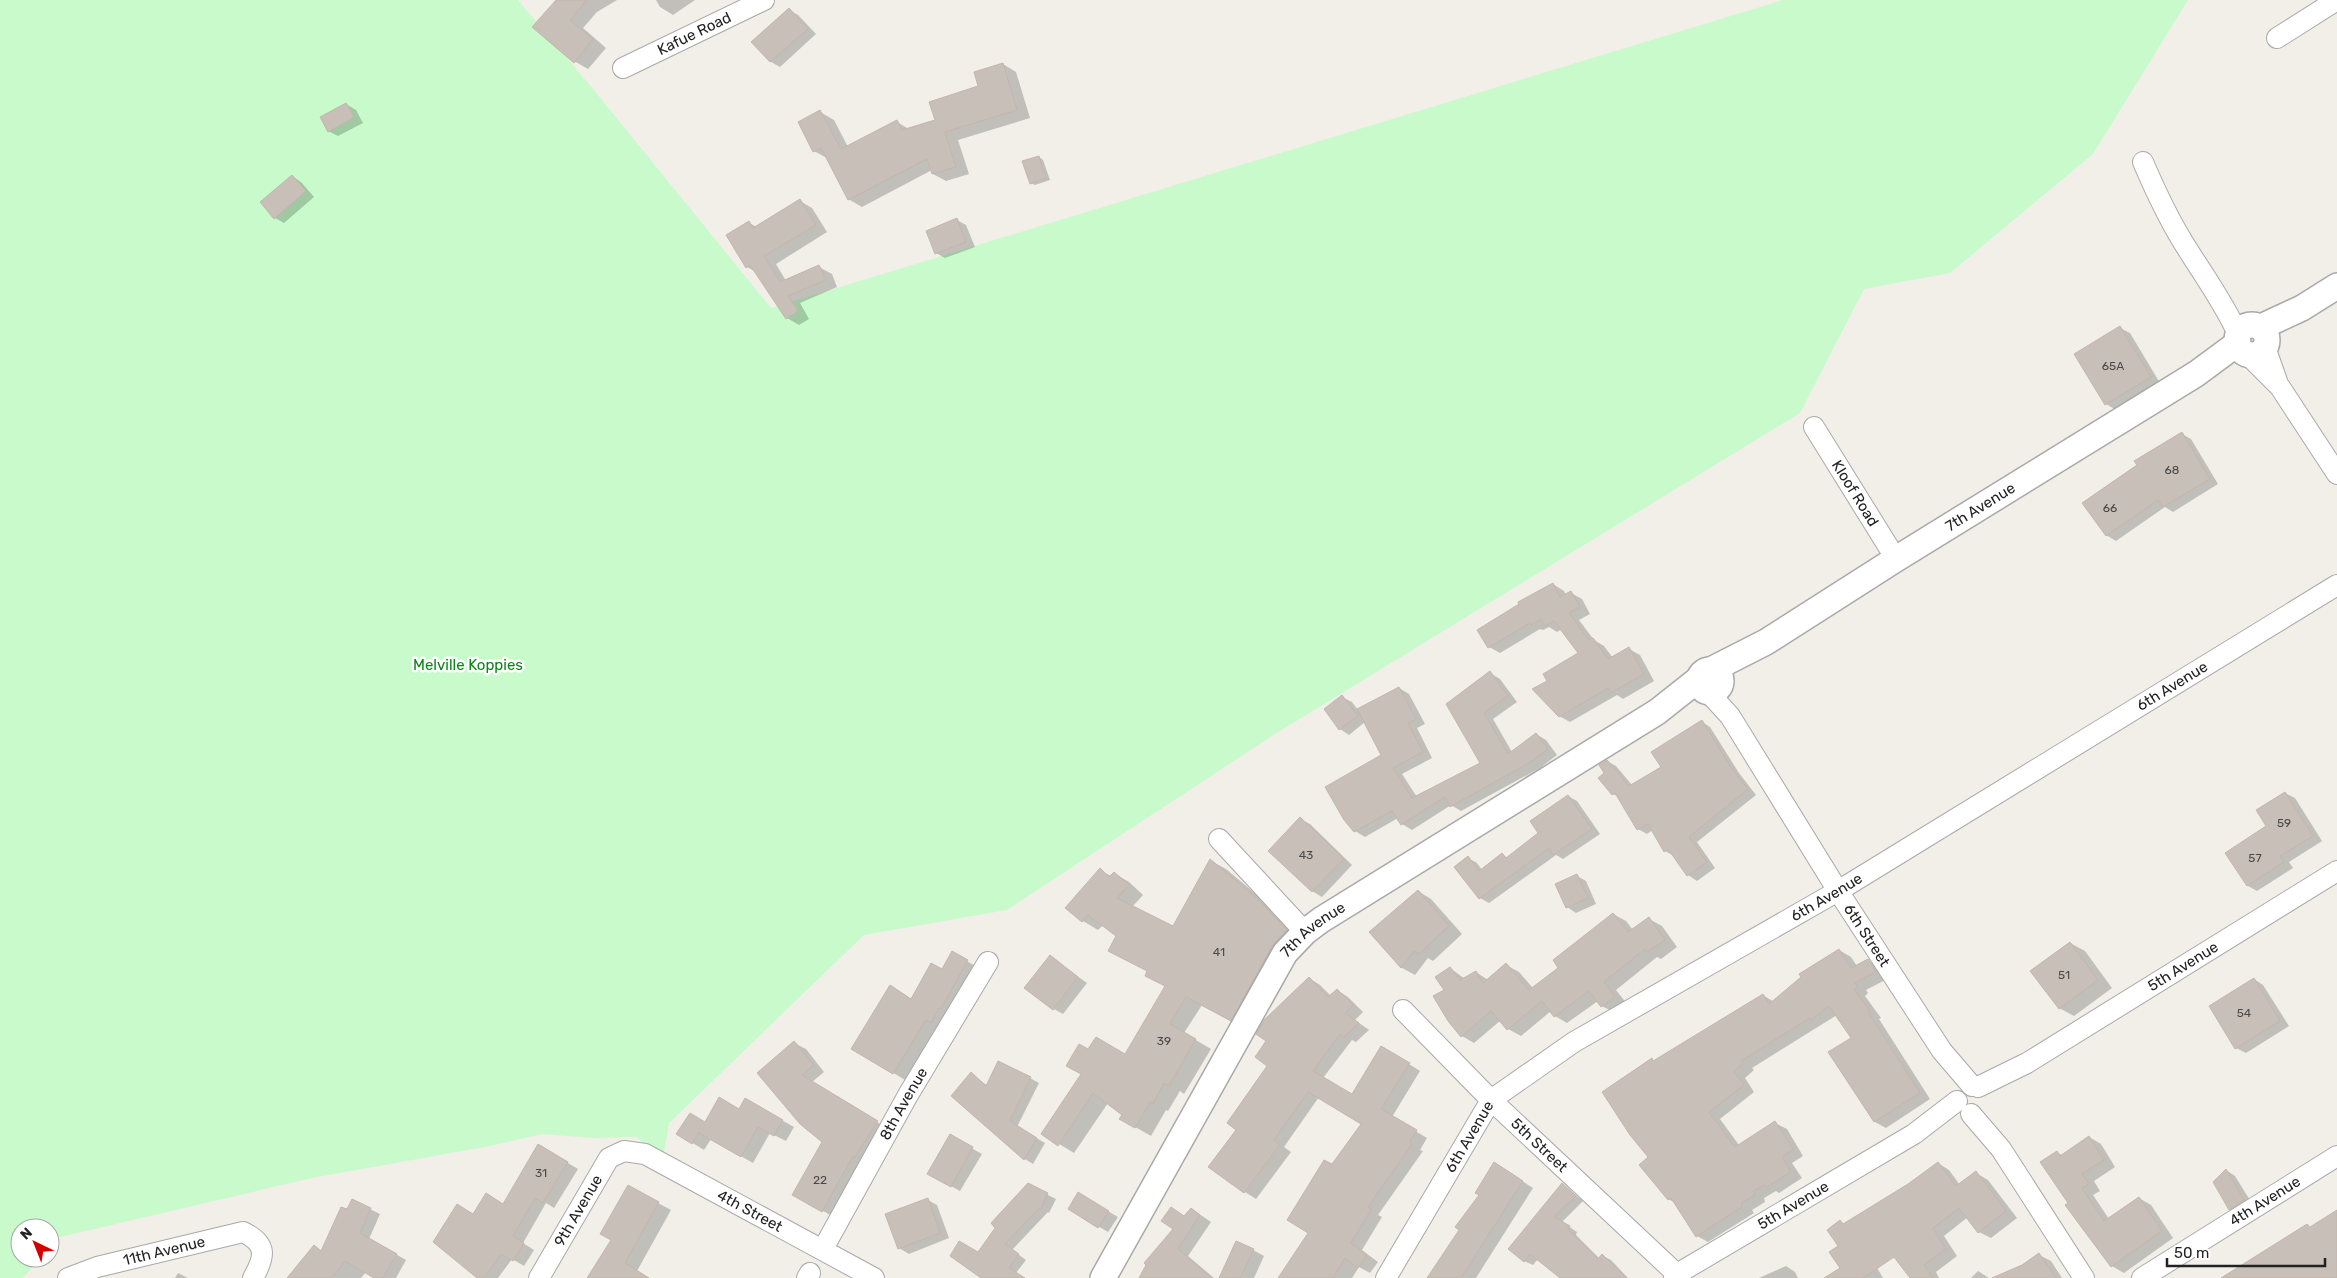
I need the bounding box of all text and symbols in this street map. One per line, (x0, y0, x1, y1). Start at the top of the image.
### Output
street label: Kafue Road (654, 8, 734, 59)
house number: 65A (2102, 359, 2124, 373)
street label: Kloof Road (1828, 457, 1882, 530)
house number: 68 (2165, 463, 2179, 477)
street label: 7th Avenue (1942, 479, 2018, 535)
house number: 66 (2103, 501, 2117, 515)
park label: Melville Koppies (413, 656, 523, 674)
street label: 6th Avenue (2133, 658, 2211, 715)
house number: 59 (2277, 816, 2291, 830)
house number: 43 (1299, 848, 1313, 862)
house number: 57 (2248, 851, 2262, 865)
street label: 6th Avenue (1788, 869, 1866, 925)
street label: 7th Avenue (1277, 898, 1349, 961)
street label: 6th Street (1840, 901, 1894, 970)
street label: 5th Avenue (2144, 938, 2222, 995)
house number: 41 (1213, 945, 1225, 959)
house number: 51 (2058, 968, 2070, 982)
house number: 54 (2237, 1006, 2252, 1020)
house number: 39 (1157, 1034, 1171, 1048)
street label: 8th Avenue (876, 1064, 931, 1143)
street label: 6th Avenue (1441, 1098, 1497, 1176)
street label: 5th Street (1507, 1114, 1571, 1176)
house number: 31 (535, 1166, 547, 1180)
street label: 9th Avenue (550, 1172, 606, 1250)
street label: 4th Avenue (2226, 1172, 2304, 1230)
house number: 22 (813, 1173, 827, 1187)
street label: 5th Avenue (1754, 1177, 1832, 1233)
street label: 4th Street (714, 1186, 786, 1236)
north arrow (10, 1218, 60, 1268)
text: N (17, 1224, 36, 1244)
street label: 11th Avenue (121, 1232, 207, 1269)
scale bar (2167, 1236, 2324, 1268)
text: 50 m (2174, 1244, 2209, 1262)

